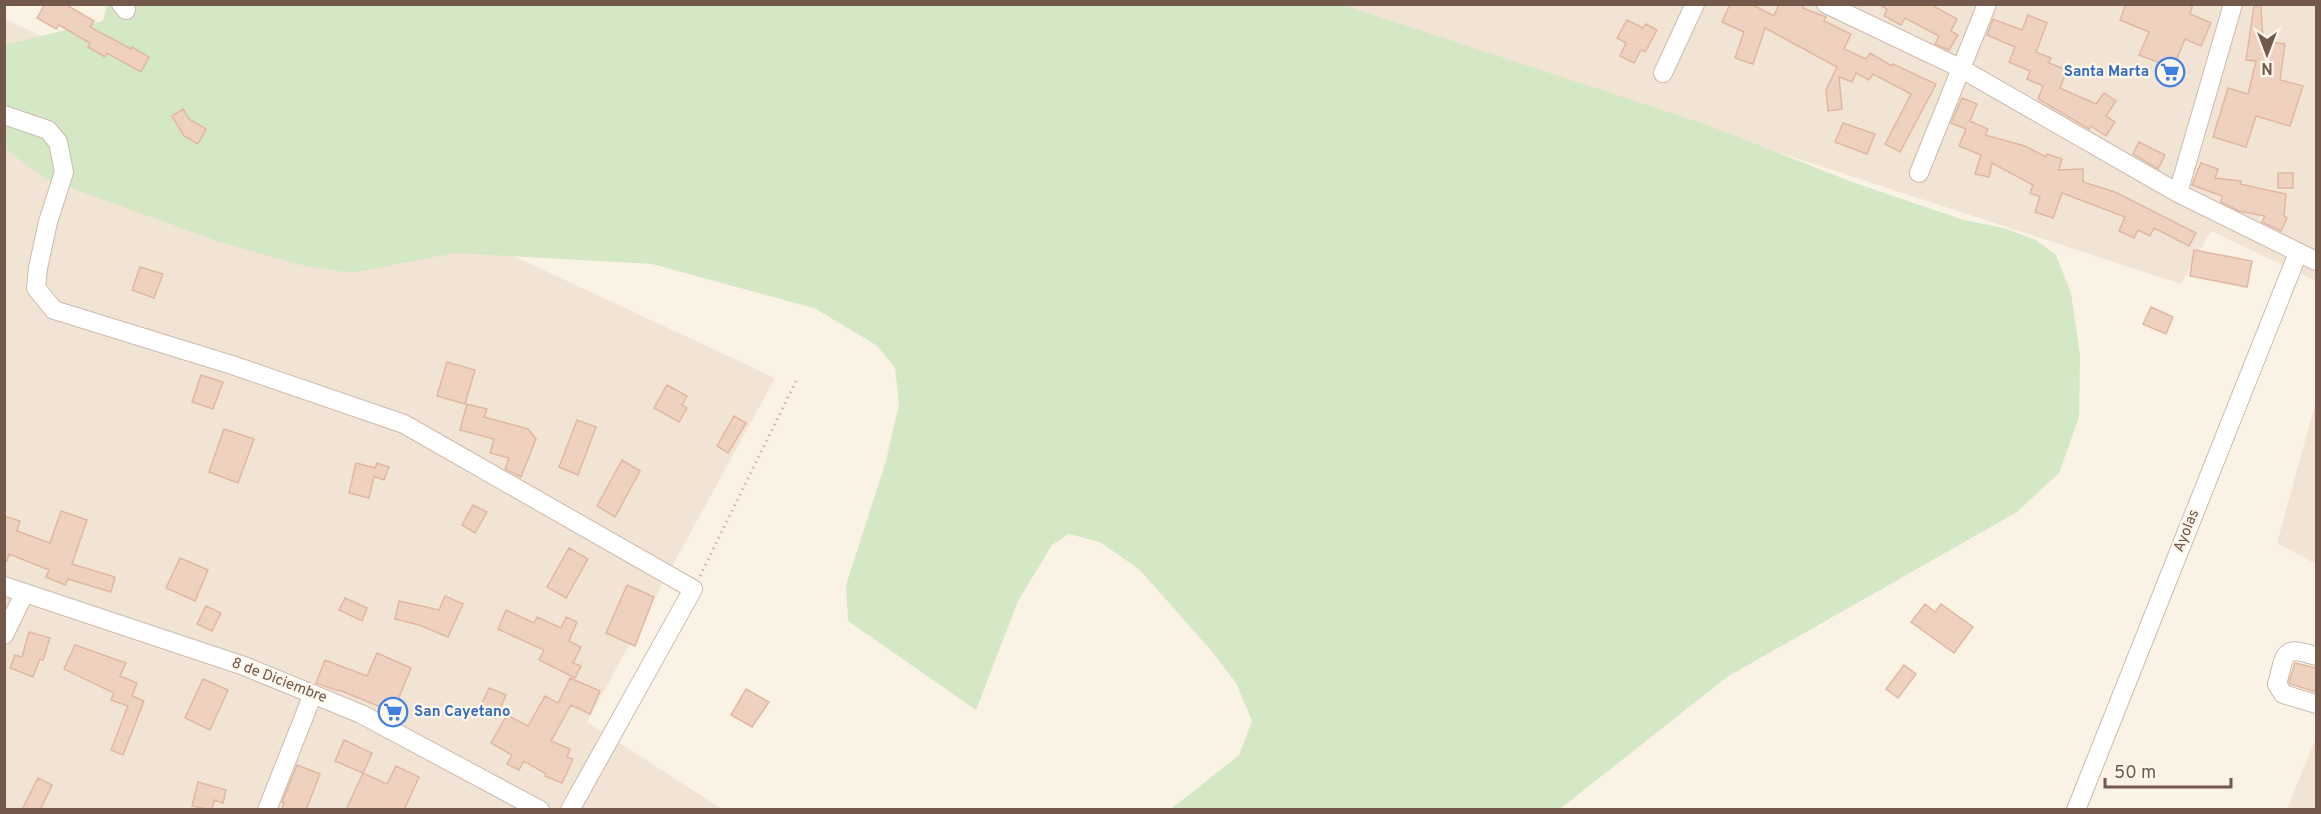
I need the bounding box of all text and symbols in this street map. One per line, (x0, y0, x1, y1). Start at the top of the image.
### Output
north arrow (2237, 24, 2297, 84)
supermarket icon: Santa Marta (2154, 56, 2186, 88)
text: N (2261, 57, 2273, 77)
place label: Santa Marta (2064, 63, 2149, 82)
street label: Ayolas (2170, 507, 2204, 555)
street label: 8 de Diciembre (229, 654, 329, 708)
supermarket icon: San Cayetano (377, 696, 409, 728)
place label: San Cayetano (414, 703, 510, 722)
scale bar (2105, 751, 2231, 789)
text: 50 m (2114, 762, 2156, 785)

